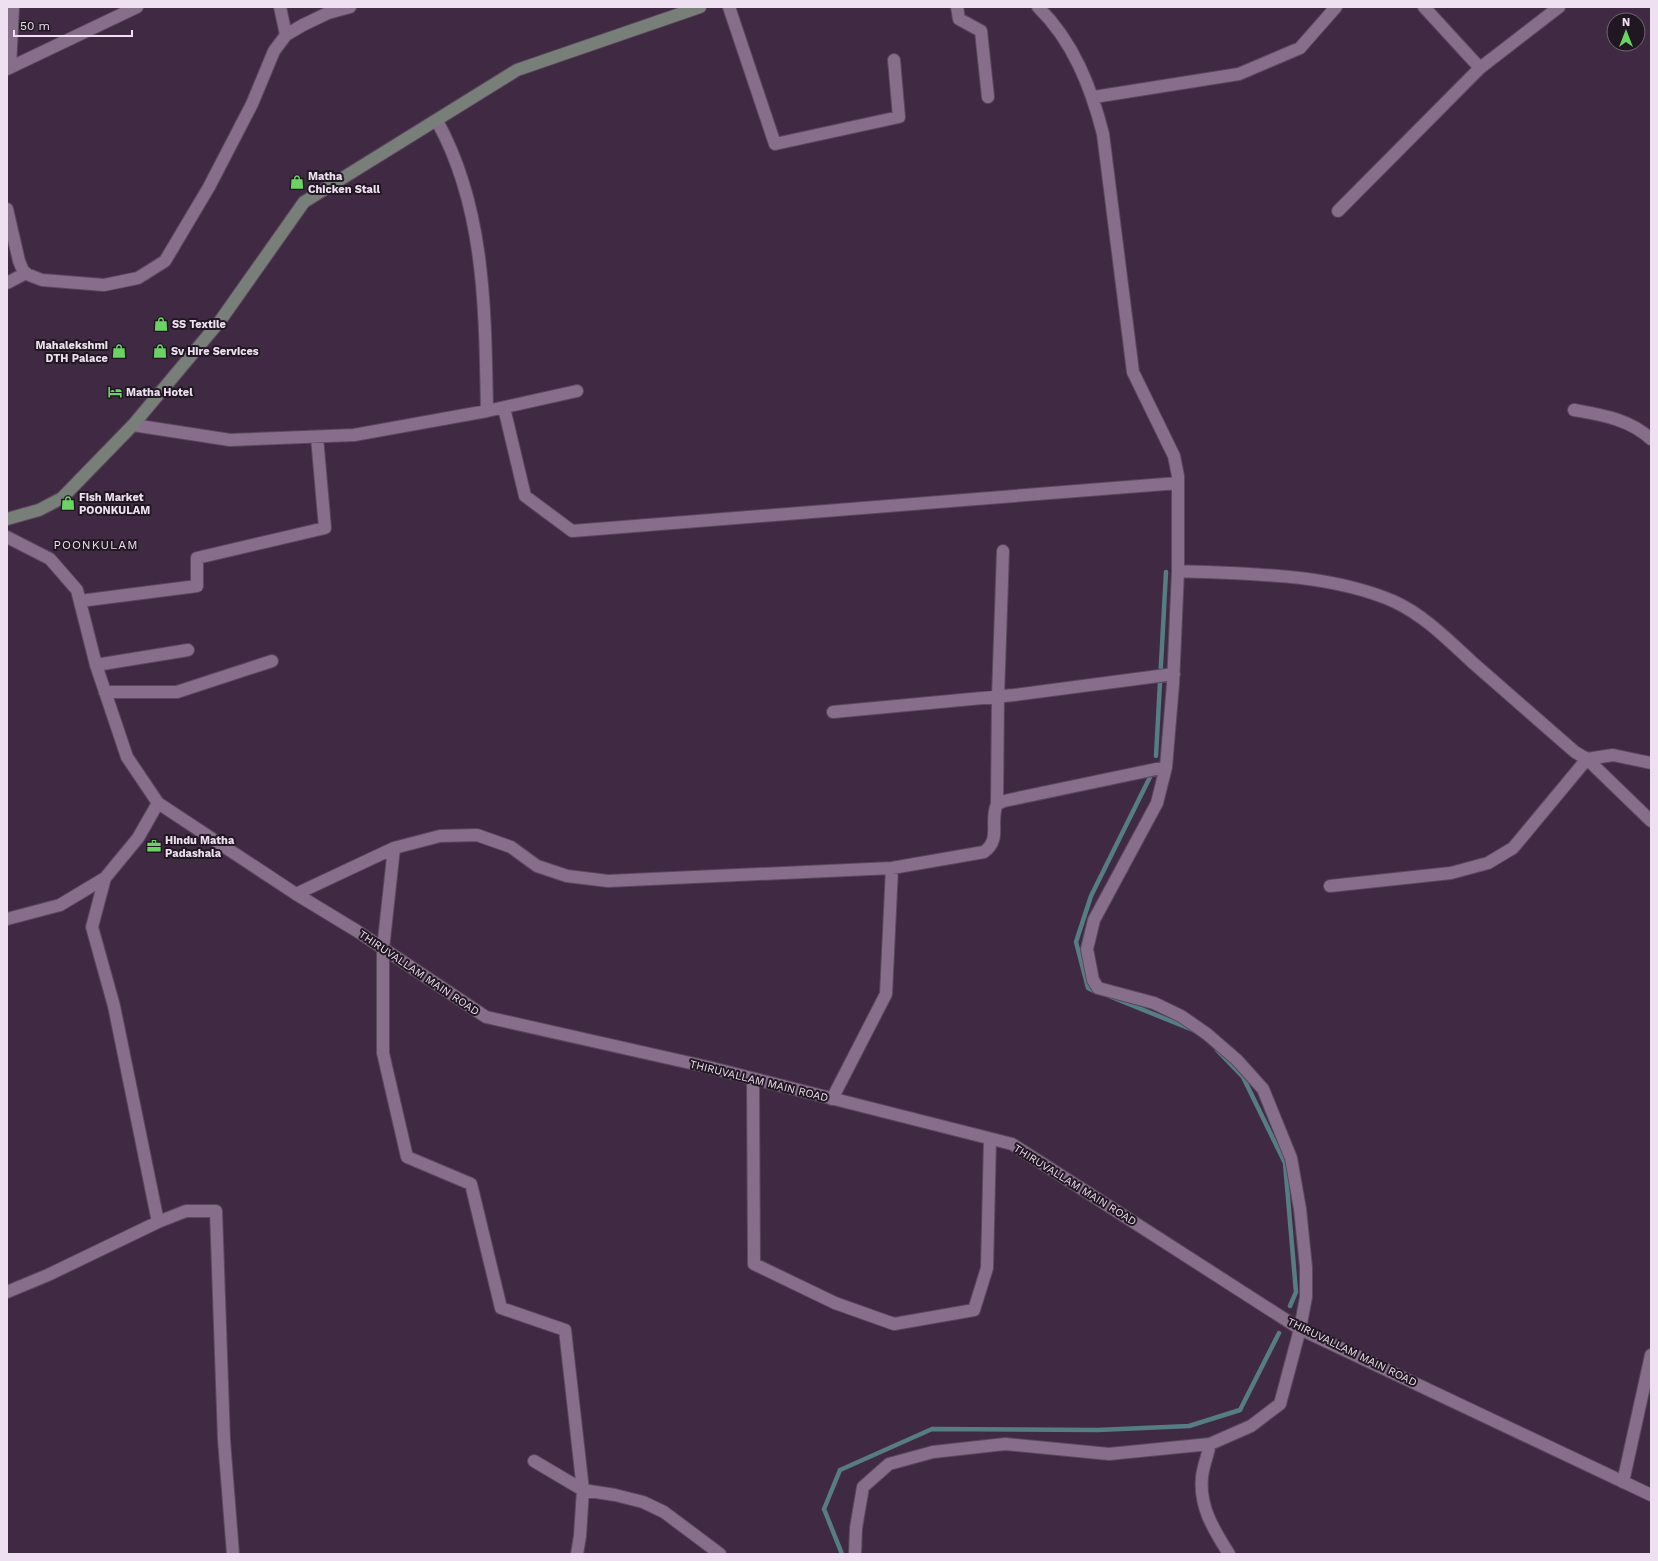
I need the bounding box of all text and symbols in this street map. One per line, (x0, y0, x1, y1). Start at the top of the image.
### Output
scale bar (14, 12, 132, 38)
north arrow (1606, 12, 1646, 52)
text: N (1622, 16, 1630, 29)
text: 50 m (20, 19, 50, 33)
place label: Matha Chicken Stall (308, 170, 381, 196)
shop icon: Matha Chicken Stall (289, 174, 305, 190)
shop icon: SS Textile (153, 316, 169, 332)
place label: SS Textile (172, 318, 226, 331)
place label: Mahalekshmi DTH Palace (35, 339, 108, 365)
shop icon: Mahalekshmi DTH Palace (111, 343, 127, 359)
shop icon: Sv Hire Services (152, 343, 168, 359)
place label: Sv Hire Services (171, 345, 259, 358)
hotel icon: Matha Hotel (107, 384, 123, 400)
place label: Matha Hotel (126, 386, 193, 399)
place label: Fish Market POONKULAM (79, 491, 150, 517)
shop icon: Fish Market POONKULAM (60, 495, 76, 511)
district label: POONKULAM (54, 538, 138, 552)
place label: Hindu Matha Padashala (165, 834, 235, 860)
office icon: Hindu Matha Padashala (146, 838, 162, 854)
street label: THIRUVALLAM MAIN ROAD (356, 928, 482, 1018)
street label: THIRUVALLAM MAIN ROAD (688, 1057, 830, 1105)
street label: THIRUVALLAM MAIN ROAD (1011, 1142, 1139, 1228)
street label: THIRUVALLAM MAIN ROAD (1285, 1315, 1419, 1389)

